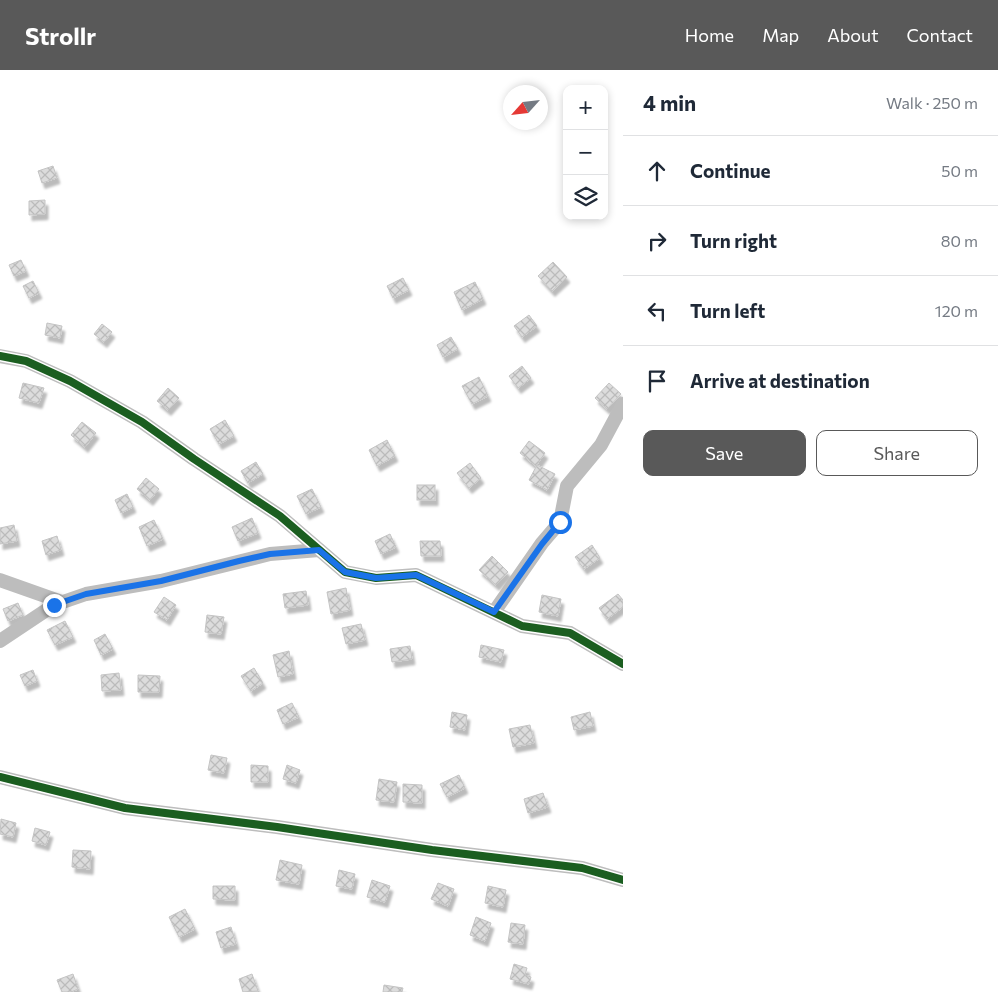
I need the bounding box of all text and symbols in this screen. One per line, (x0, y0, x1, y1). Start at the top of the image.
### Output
text: Strollr (25, 21, 96, 50)
text: Home (685, 24, 734, 46)
text: Map (762, 24, 799, 46)
text: About (827, 24, 879, 46)
text: Contact (907, 24, 973, 46)
north arrow (503, 85, 548, 130)
map controls (563, 85, 608, 220)
button: + (563, 85, 608, 130)
text: 4 min (643, 90, 696, 115)
text: Walk · 250 m (886, 93, 978, 112)
button: − (563, 130, 608, 175)
icon: ahead (643, 157, 671, 185)
text: Continue (690, 159, 770, 182)
text: 50 m (941, 161, 978, 180)
button: layers (563, 175, 608, 220)
icon: right (643, 227, 671, 255)
text: Turn right (690, 229, 777, 252)
text: 80 m (941, 231, 978, 250)
icon: left (643, 297, 671, 325)
text: Turn left (690, 299, 765, 322)
text: 120 m (935, 301, 978, 320)
icon: arrive (643, 367, 671, 395)
text: Arrive at destination (690, 369, 870, 392)
button: Save (643, 430, 806, 476)
button: Share (816, 430, 978, 476)
route start (549, 511, 572, 534)
route end (43, 594, 66, 617)

